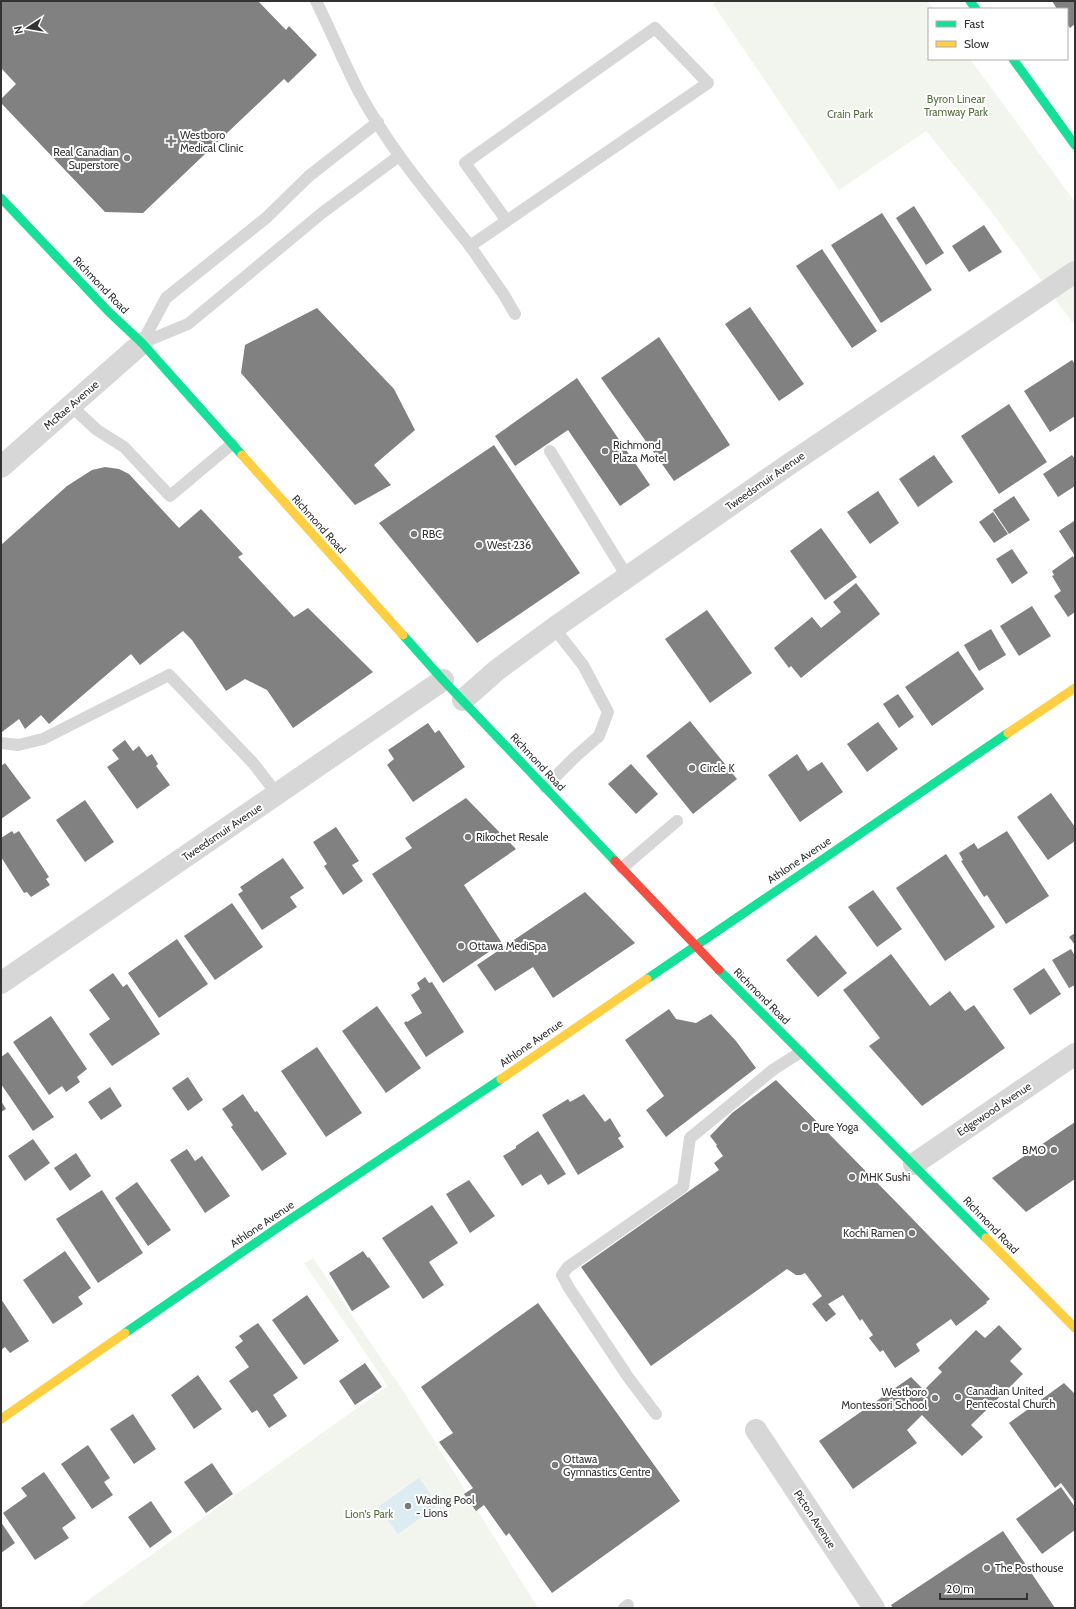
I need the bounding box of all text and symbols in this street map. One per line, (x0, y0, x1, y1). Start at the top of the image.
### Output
north arrow (8, 8, 48, 48)
legend (928, 8, 1068, 60)
text: Fast (964, 16, 984, 31)
text: N (11, 25, 26, 35)
text: Slow (964, 36, 989, 51)
park label: Byron Linear Tramway Park (924, 92, 988, 119)
park label: Crain Park (827, 107, 873, 121)
place label: Westboro Medical Clinic (180, 128, 243, 155)
marker: Westboro Medical Clinic (165, 135, 177, 147)
place label: Real Canadian Superstore (53, 145, 119, 172)
marker: Real Canadian Superstore (122, 153, 132, 163)
street label: Richmond Road (70, 253, 132, 317)
street label: McRae Avenue (41, 377, 102, 433)
place label: Richmond Plaza Motel (613, 438, 667, 465)
marker: Richmond Plaza Motel (600, 446, 610, 456)
street label: Tweedsmuir Avenue (723, 448, 808, 514)
street label: Richmond Road (289, 492, 349, 556)
place label: RBC (422, 527, 442, 541)
marker: RBC (409, 529, 419, 539)
place label: West 236 (487, 538, 531, 552)
marker: West 236 (474, 540, 484, 550)
street label: Richmond Road (508, 730, 568, 794)
place label: Circle K (700, 761, 735, 775)
marker: Circle K (687, 763, 697, 773)
street label: Tweedsmuir Avenue (179, 800, 265, 864)
place label: Rikochet Resale (476, 830, 549, 844)
marker: Rikochet Resale (463, 832, 473, 842)
street label: Athlone Avenue (764, 833, 834, 886)
place label: Ottawa MediSpa (469, 939, 547, 953)
marker: Ottawa MediSpa (456, 941, 466, 951)
street label: Richmond Road (731, 965, 793, 1027)
street label: Athlone Avenue (497, 1016, 566, 1070)
street label: Edgewood Avenue (954, 1079, 1034, 1139)
place label: Pure Yoga (813, 1120, 859, 1134)
marker: Pure Yoga (800, 1122, 810, 1132)
place label: BMO (1022, 1143, 1047, 1157)
marker: BMO (1049, 1145, 1059, 1155)
place label: MHK Sushi (860, 1170, 910, 1184)
marker: MHK Sushi (847, 1172, 857, 1182)
street label: Richmond Road (960, 1193, 1022, 1257)
street label: Athlone Avenue (227, 1197, 297, 1250)
place label: Kochi Ramen (843, 1226, 904, 1240)
marker: Kochi Ramen (907, 1228, 917, 1238)
place label: Canadian United Pentecostal Church (966, 1384, 1056, 1411)
place label: Westboro Montessori School (841, 1385, 927, 1412)
marker: Canadian United Pentecostal Church (953, 1392, 963, 1402)
marker: Westboro Montessori School (930, 1393, 940, 1403)
place label: Ottawa Gymnastics Centre (563, 1452, 651, 1479)
marker: Ottawa Gymnastics Centre (550, 1460, 560, 1470)
street label: Picton Avenue (791, 1487, 839, 1551)
place label: Wading Pool - Lions (416, 1493, 475, 1520)
marker: Wading Pool - Lions (403, 1501, 413, 1511)
park label: Lion's Park (345, 1507, 393, 1521)
place label: The Posthouse (995, 1561, 1064, 1575)
marker: The Posthouse (982, 1563, 992, 1573)
scale bar (940, 1575, 1027, 1601)
text: 20 m (946, 1581, 974, 1596)

